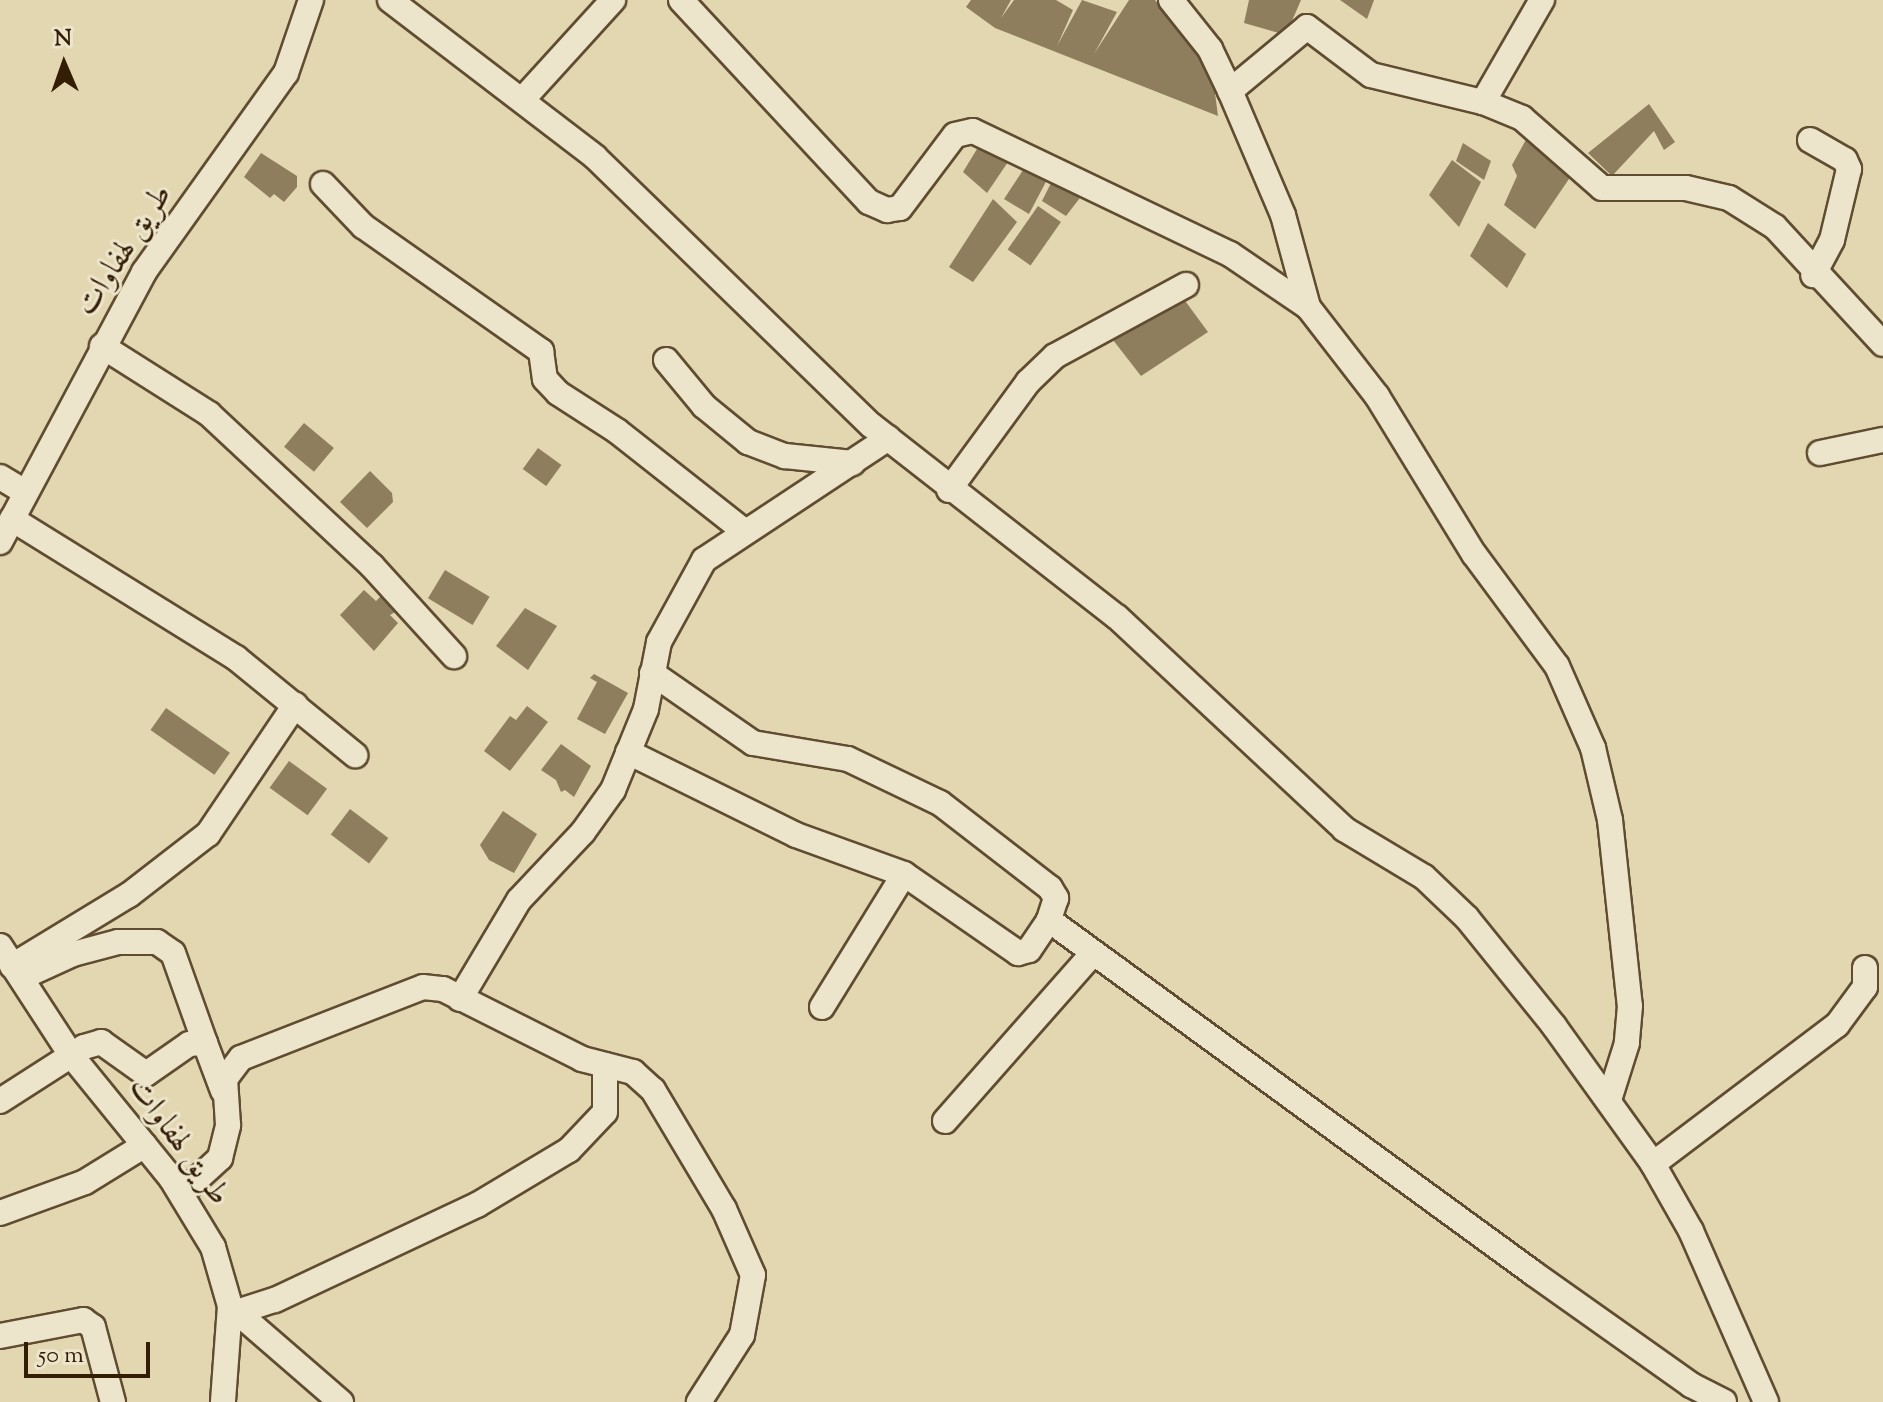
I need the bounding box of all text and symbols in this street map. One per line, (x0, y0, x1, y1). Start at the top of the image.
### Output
north arrow (24, 24, 104, 104)
text: N (54, 24, 72, 56)
street label: طريق لهفاوات (68, 178, 182, 324)
street label: طريق لهفاوات (119, 1070, 237, 1214)
scale bar (28, 1326, 154, 1376)
text: 50 m (38, 1339, 84, 1373)

